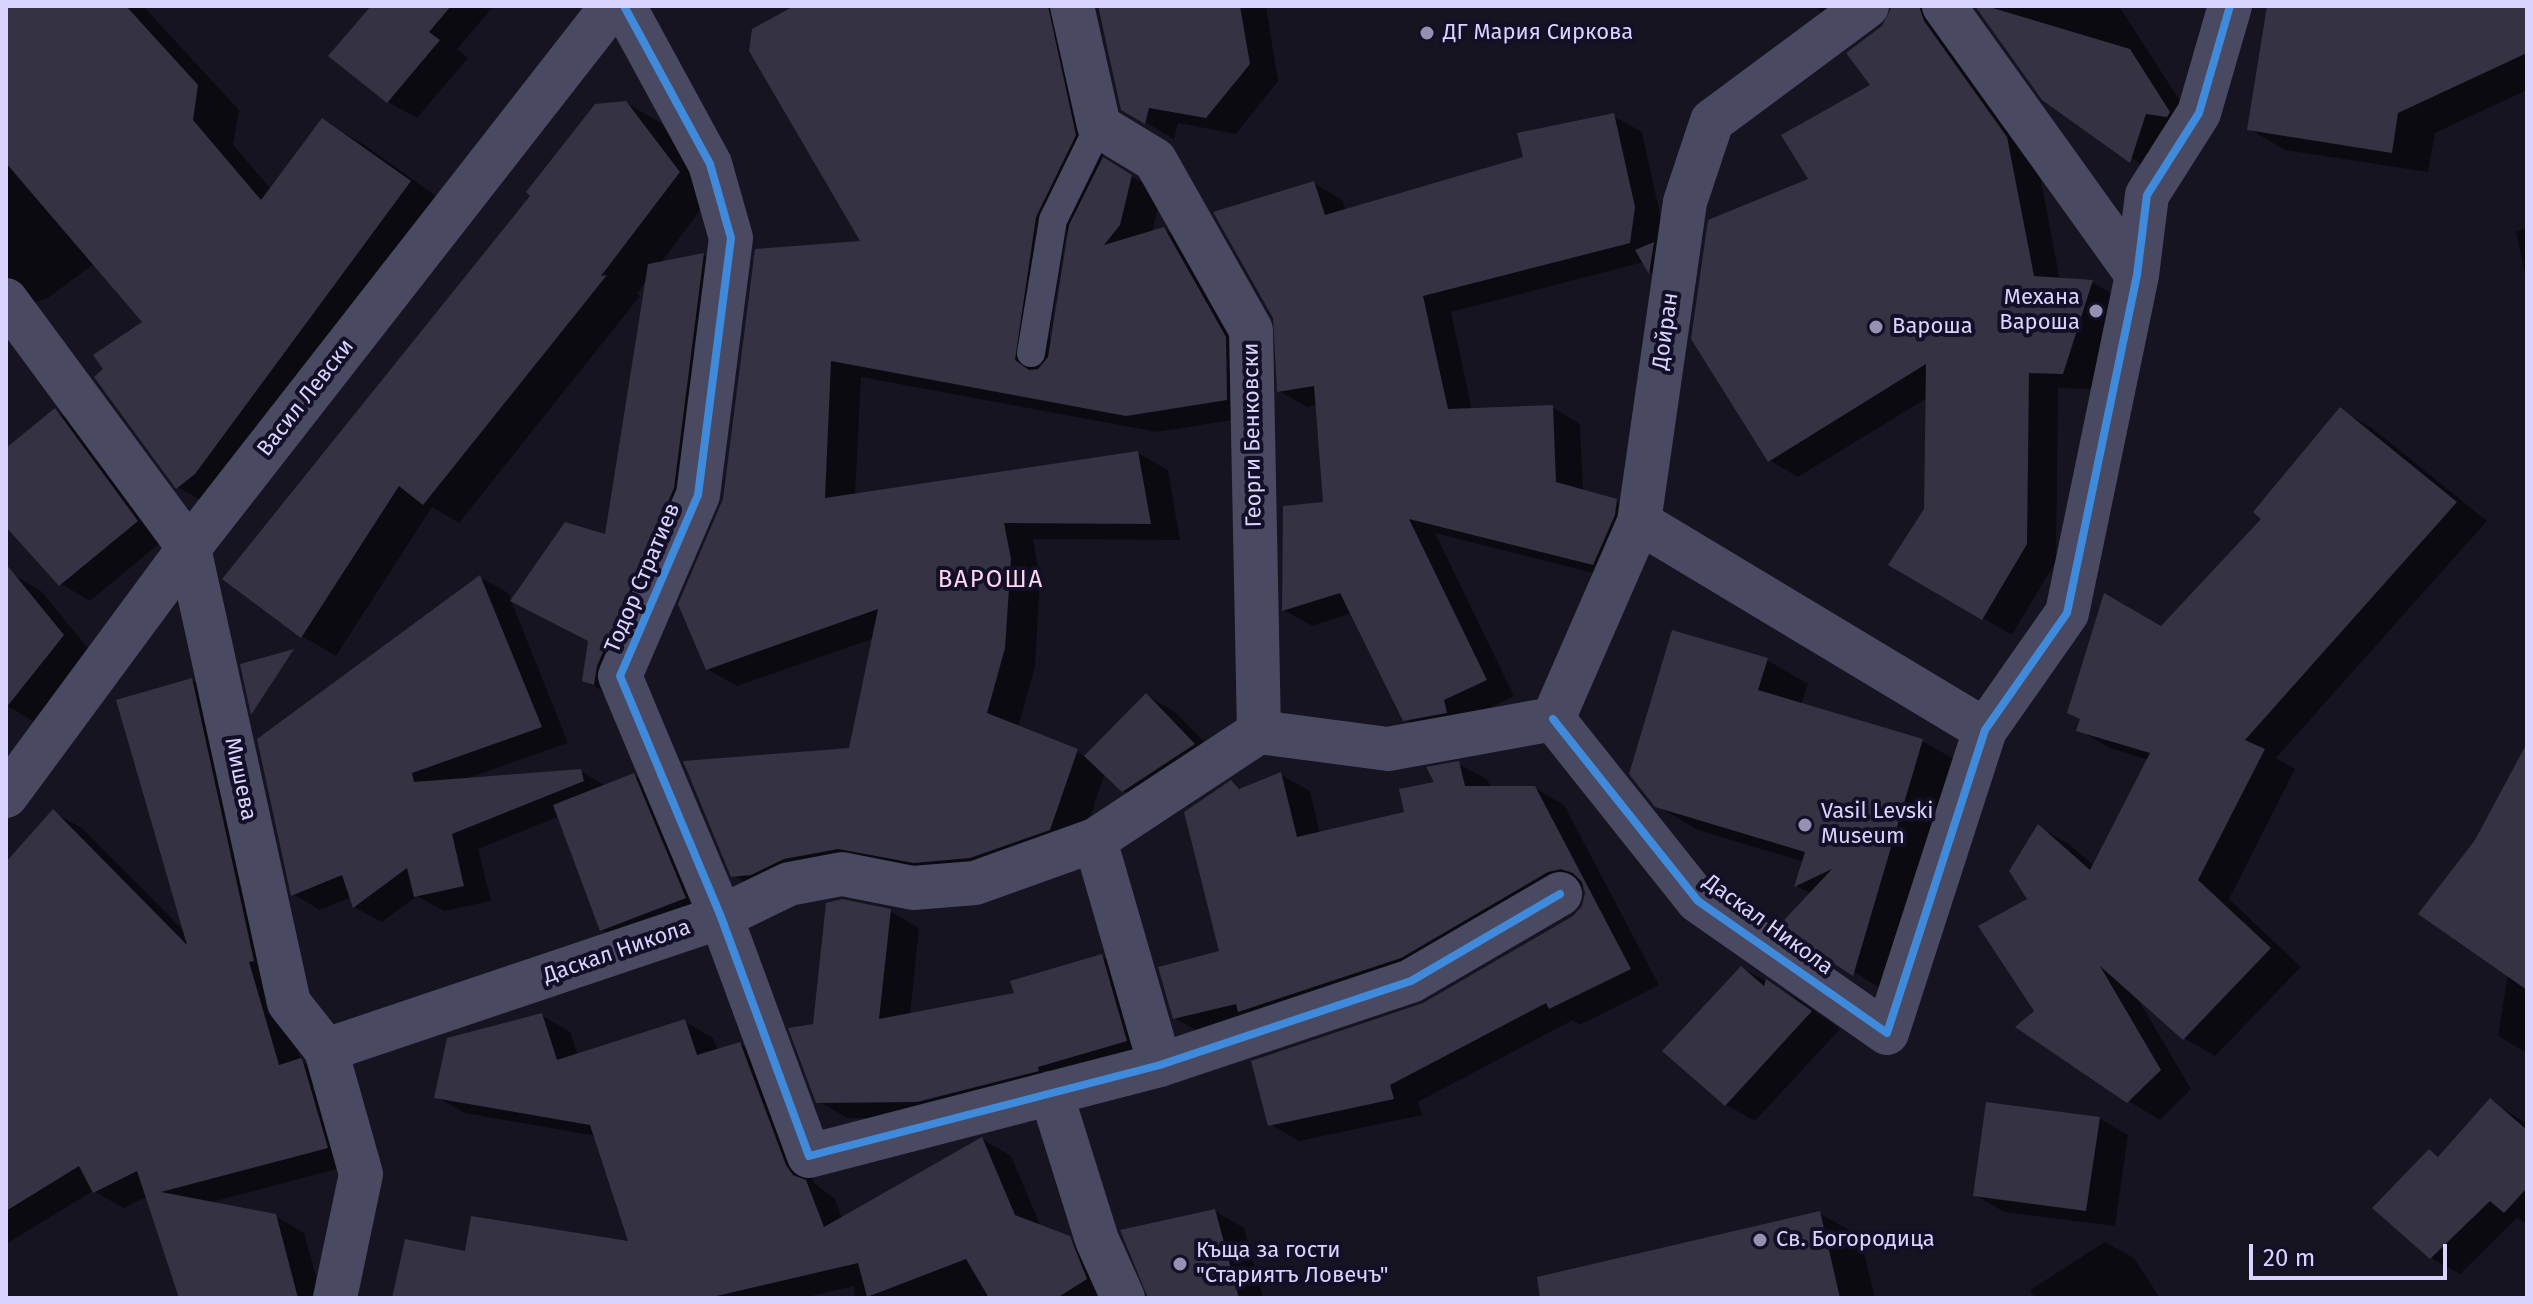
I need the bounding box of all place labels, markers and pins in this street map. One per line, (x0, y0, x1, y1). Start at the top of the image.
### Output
place label: ДГ Мария Сиркова (1443, 20, 1633, 46)
marker: ДГ Мария Сиркова (1418, 24, 1436, 42)
place label: Механа Вароша (1999, 285, 2080, 336)
marker: Механа Вароша (2087, 302, 2105, 320)
place label: Вароша (1892, 314, 1973, 340)
marker: Вароша (1867, 318, 1885, 336)
place label: Vasil Levski Museum (1821, 799, 1934, 850)
marker: Vasil Levski Museum (1796, 816, 1814, 834)
place label: Св. Богородица (1776, 1227, 1935, 1253)
marker: Св. Богородица (1751, 1231, 1769, 1249)
place label: Къща за гости "Стариятъ Ловечъ" (1196, 1238, 1389, 1290)
marker: Къща за гости "Стариятъ Ловечъ" (1171, 1255, 1189, 1273)

